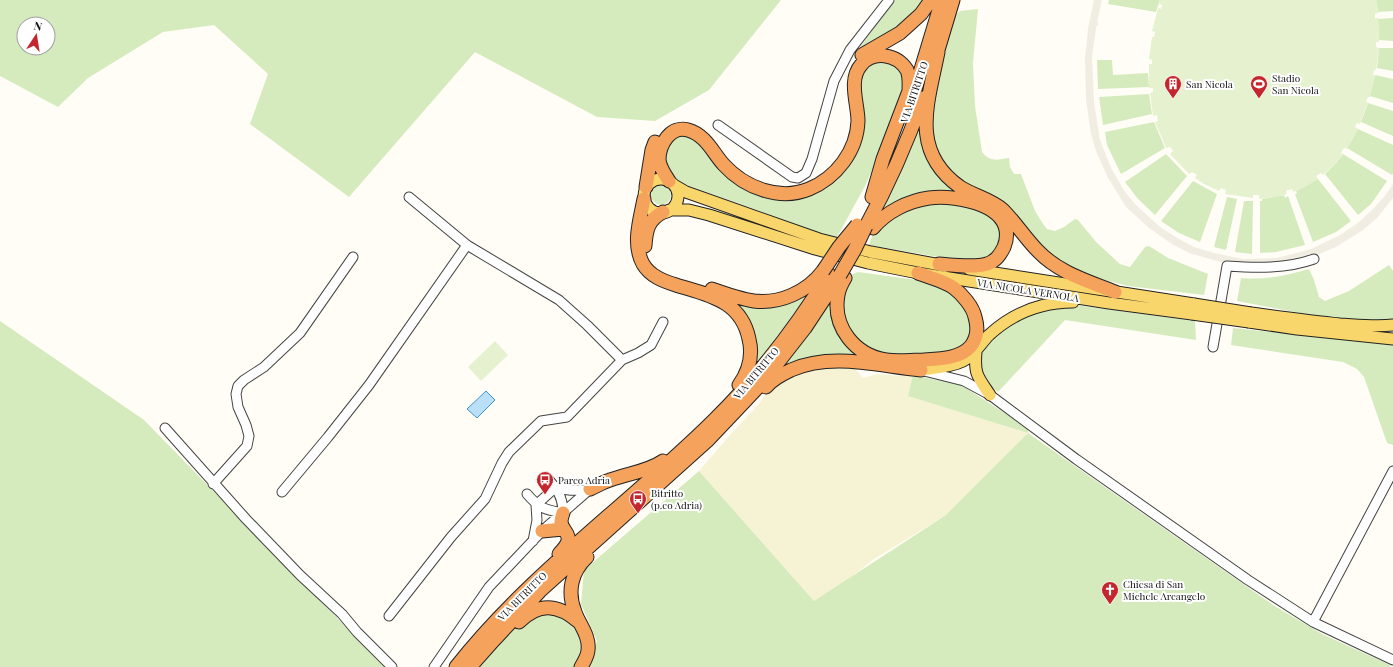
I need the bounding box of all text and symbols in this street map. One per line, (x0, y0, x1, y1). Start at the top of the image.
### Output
north arrow (16, 16, 56, 56)
text: N (33, 18, 44, 34)
street label: VIA BITRITTO (897, 59, 931, 125)
place label: Stadio San Nicola (1272, 71, 1319, 97)
building icon: San Nicola (1163, 74, 1183, 99)
sports icon: Stadio San Nicola (1249, 74, 1269, 99)
place label: San Nicola (1186, 77, 1233, 91)
street label: VIA NICOLA VERNOLA (975, 275, 1081, 305)
street label: VIA BITRITTO (729, 344, 782, 403)
bus stop icon: Parco Adria (535, 470, 555, 495)
place label: Parco Adria (558, 473, 610, 487)
place label: Bitritto (p.co Adria) (651, 486, 702, 512)
bus stop icon: Bitritto (p.co Adria) (628, 489, 648, 514)
street label: VIA BITRITTO (494, 568, 550, 624)
place label: Chiesa di San Michele Arcangelo (1123, 577, 1206, 603)
church icon: Chiesa di San Michele Arcangelo (1100, 580, 1120, 605)

